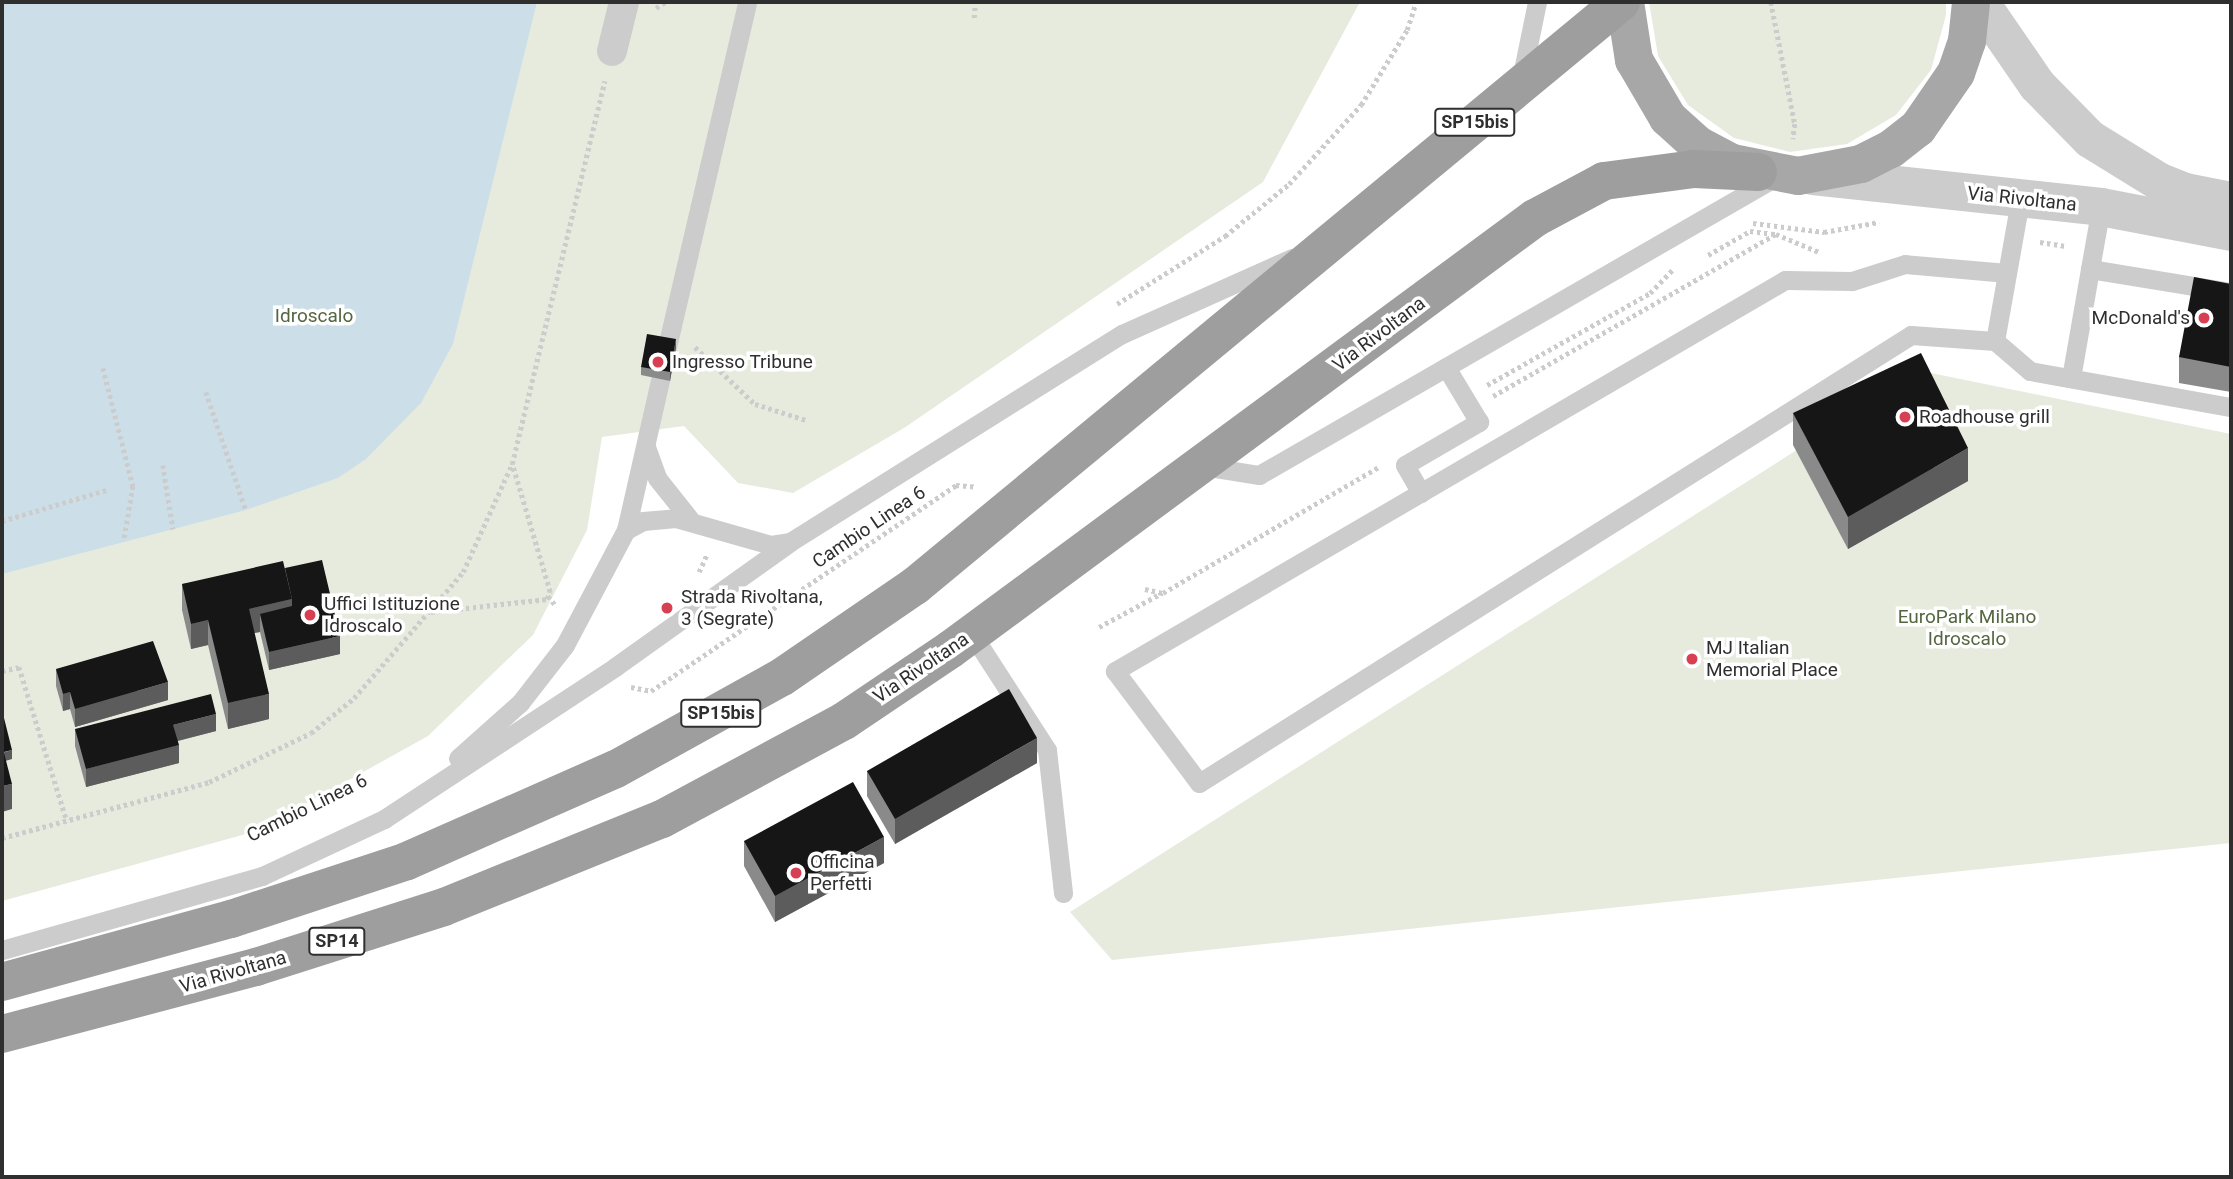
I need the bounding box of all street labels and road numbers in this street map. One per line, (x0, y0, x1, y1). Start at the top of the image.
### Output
road number: SP15bis (1433, 107, 1517, 136)
street label: Via Rivoltana (1966, 182, 2078, 216)
street label: Via Rivoltana (1328, 292, 1430, 376)
street label: Cambio Linea 6 (808, 481, 930, 573)
street label: Via Rivoltana (869, 628, 973, 708)
road number: SP15bis (679, 698, 763, 728)
street label: Cambio Linea 6 (243, 769, 371, 847)
road number: SP14 (307, 926, 367, 956)
street label: Via Rivoltana (177, 946, 289, 998)

